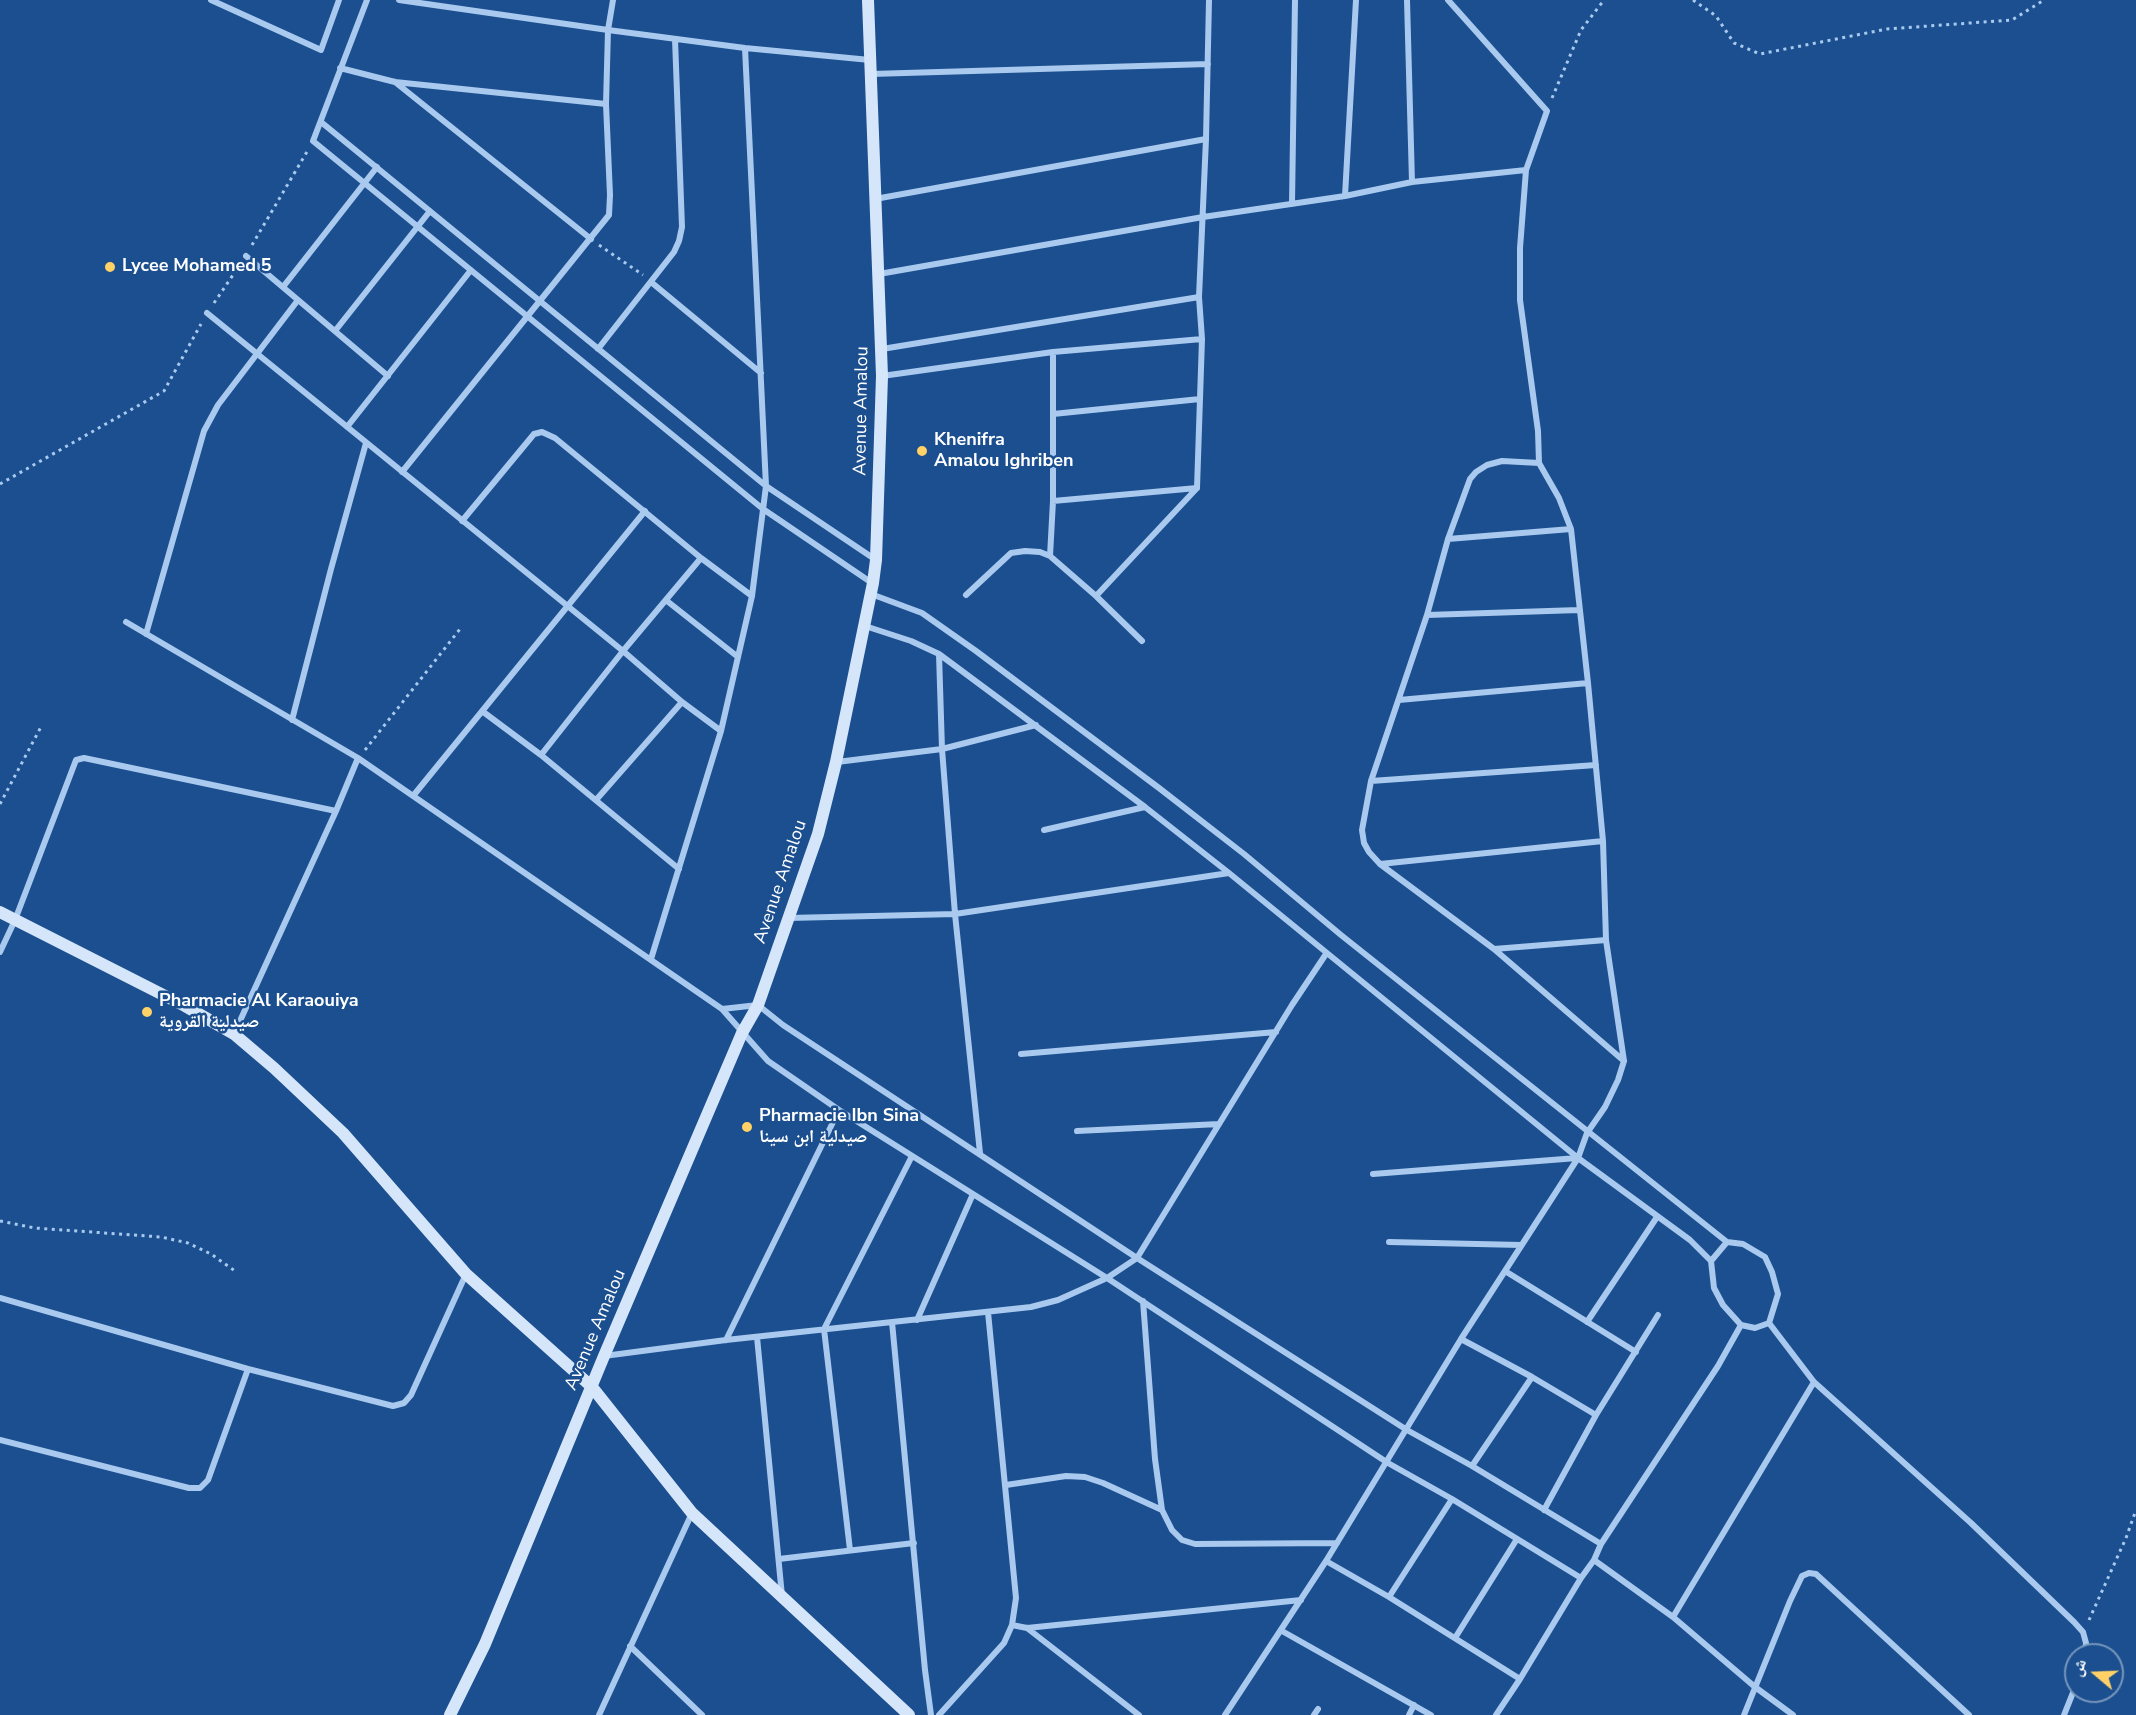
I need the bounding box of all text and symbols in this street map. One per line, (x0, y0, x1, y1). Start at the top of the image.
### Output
place label: Lycee Mohamed 5 (122, 256, 272, 278)
marker: Lycee Mohamed 5 (103, 260, 117, 274)
street label: Avenue Amalou (850, 346, 874, 476)
place label: Khenifra Amalou Ighriben (934, 430, 1074, 472)
marker: Khenifra Amalou Ighriben (915, 444, 929, 458)
street label: Avenue Amalou (750, 817, 812, 947)
place label: Pharmacie Al Karaouiya صيدلية القروية (159, 991, 359, 1034)
marker: Pharmacie Al Karaouiya صيدلية القروية (140, 1005, 154, 1019)
place label: Pharmacie Ibn Sina صيدلية ابن سينا (759, 1106, 919, 1148)
marker: Pharmacie Ibn Sina صيدلية ابن سينا (740, 1120, 754, 1134)
street label: Avenue Amalou (561, 1266, 631, 1394)
north arrow (2064, 1643, 2124, 1703)
text: ش (2066, 1656, 2092, 1679)

